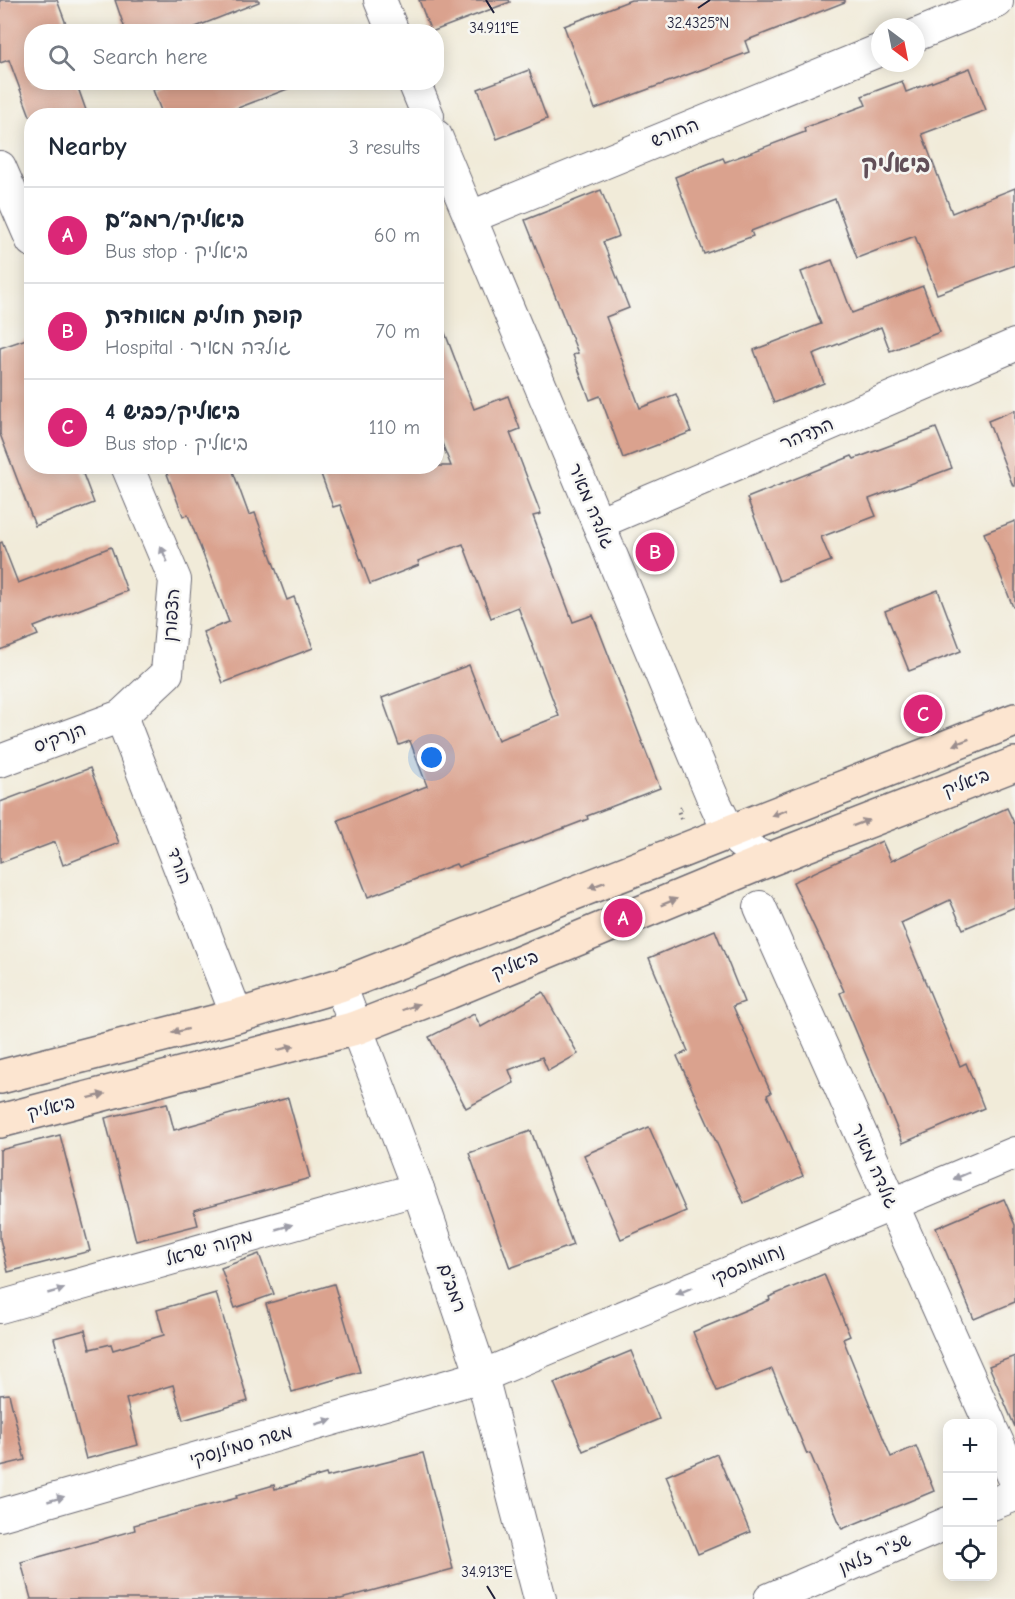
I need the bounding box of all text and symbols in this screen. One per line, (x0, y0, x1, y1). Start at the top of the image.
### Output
text: 32.4325°N (667, 14, 729, 32)
north arrow (871, 18, 925, 72)
text: 34.911°E (469, 19, 519, 37)
search box (24, 24, 444, 90)
icon: search (45, 41, 78, 74)
text: Search here (93, 44, 208, 70)
street label: החורש (648, 114, 702, 152)
text: Nearby (48, 132, 127, 162)
text: 3 results (349, 136, 420, 159)
district label: ביאליק (861, 150, 931, 179)
text: ביאליק/רמב״ם (105, 207, 245, 233)
text: A (62, 224, 73, 247)
text: 60 m (374, 224, 420, 247)
text: Bus stop · ביאליק (105, 240, 248, 263)
text: קופת חולים מאוחדת (105, 303, 303, 329)
text: B (61, 320, 74, 343)
text: 70 m (375, 320, 420, 343)
text: Hospital · גולדה מאיר (105, 336, 291, 359)
text: ביאליק/כביש 4 (105, 399, 240, 425)
street label: התדהר (777, 413, 837, 455)
text: C (61, 416, 74, 439)
text: 110 m (369, 416, 420, 439)
text: Bus stop · ביאליק (105, 432, 248, 455)
street label: גולדה מאיר (564, 460, 618, 552)
pin: B (636, 530, 674, 574)
one-way arrow (159, 545, 169, 563)
street label: הצפורן (160, 588, 184, 642)
pin: C (904, 692, 942, 736)
street label: הנרקיס (31, 719, 89, 757)
one-way arrow (951, 737, 969, 747)
your location (417, 743, 446, 772)
street label: ביאליק (940, 764, 992, 802)
one-way arrow (770, 809, 788, 818)
one-way arrow (852, 818, 870, 827)
street label: הורד (162, 845, 196, 887)
one-way arrow (587, 880, 605, 890)
pin: A (604, 896, 642, 940)
one-way arrow (660, 897, 678, 906)
street label: ביאליק (489, 946, 541, 984)
one-way arrow (402, 1002, 420, 1011)
one-way arrow (171, 1026, 189, 1036)
one-way arrow (277, 1042, 296, 1052)
one-way arrow (88, 1090, 107, 1100)
street label: ביאליק (25, 1092, 77, 1124)
street label: גולדה מאיר (846, 1120, 902, 1212)
one-way arrow (952, 1171, 970, 1181)
one-way arrow (275, 1222, 293, 1231)
street label: מקוה ישראל (163, 1225, 255, 1271)
street label: נחומובסקי (708, 1240, 788, 1290)
street label: רמב"ם (434, 1261, 470, 1315)
one-way arrow (47, 1286, 65, 1295)
one-way arrow (675, 1286, 693, 1296)
one-way arrow (315, 1417, 333, 1426)
map controls (943, 1419, 997, 1581)
button: + (943, 1419, 997, 1473)
street label: משה סמילנסקי (187, 1421, 295, 1471)
button: − (943, 1473, 997, 1527)
one-way arrow (47, 1494, 65, 1503)
button: locate (943, 1527, 997, 1581)
street label: שז"ר זלמן (836, 1529, 914, 1579)
text: 34.913°E (461, 1563, 513, 1581)

